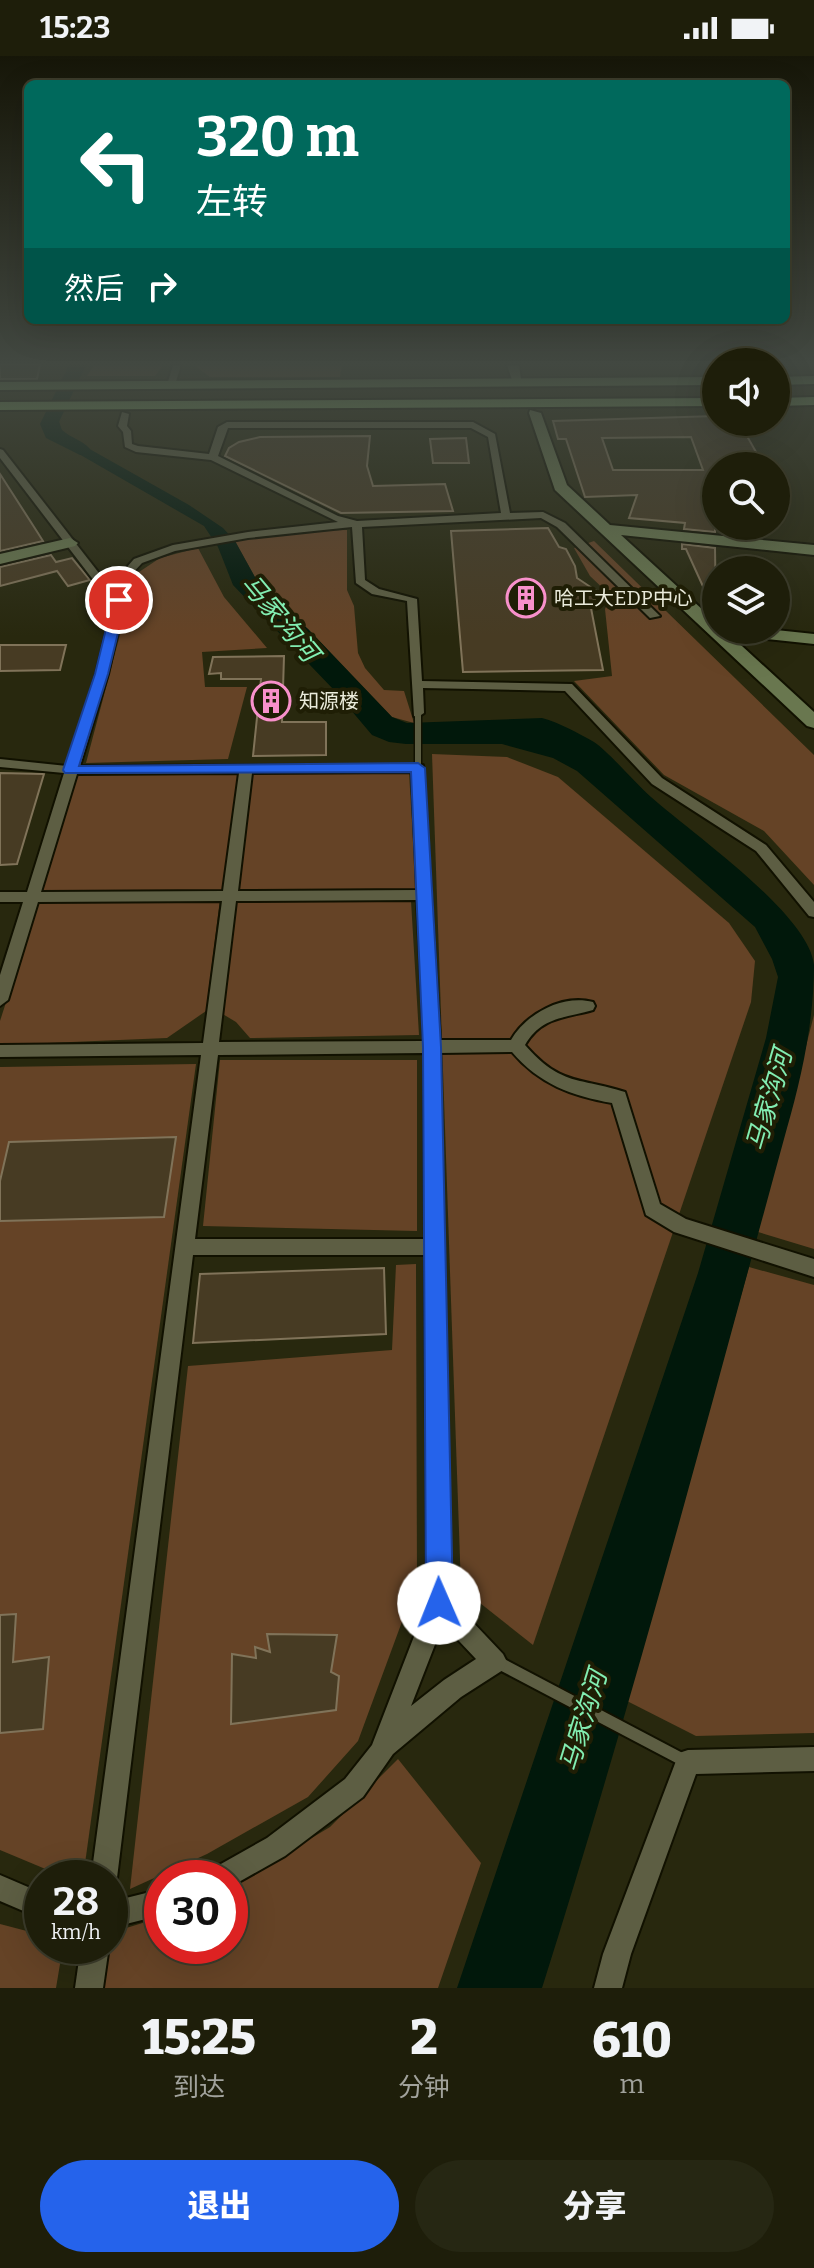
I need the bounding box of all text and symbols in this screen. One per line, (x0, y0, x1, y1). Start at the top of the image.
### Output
text: 15:23 (40, 10, 111, 46)
text: 320 m (196, 104, 359, 171)
icon: left (64, 112, 168, 216)
text: 左转 (196, 180, 268, 224)
icon: right (140, 264, 184, 308)
text: 然后 (64, 271, 124, 307)
map controls (702, 348, 790, 644)
button: sound (702, 348, 790, 436)
button: search (702, 452, 790, 540)
button: layers (702, 556, 790, 644)
pin (85, 566, 153, 634)
water label: 马家沟河 (234, 569, 328, 672)
building icon: 哈工大EDP中心 (505, 577, 547, 619)
icon: arrive (97, 578, 141, 622)
place label: 哈工大EDP中心 (554, 586, 693, 610)
building icon: 知源楼 (250, 680, 292, 722)
place label: 知源楼 (299, 689, 359, 713)
water label: 马家沟河 (740, 1041, 800, 1154)
position arrow (397, 1561, 481, 1645)
water label: 马家沟河 (553, 1662, 615, 1775)
speed limit sign: 30 (144, 1860, 248, 1964)
text: 28 (53, 1878, 99, 1926)
text: km/h (51, 1920, 101, 1944)
text: 15:25 (142, 2009, 256, 2067)
text: 2 (410, 2009, 438, 2067)
text: 610 (592, 2012, 672, 2070)
text: m (620, 2069, 644, 2100)
text: 到达 (173, 2072, 225, 2103)
text: 分钟 (398, 2072, 450, 2103)
button: 退出 (40, 2160, 399, 2252)
button: 分享 (415, 2160, 774, 2252)

